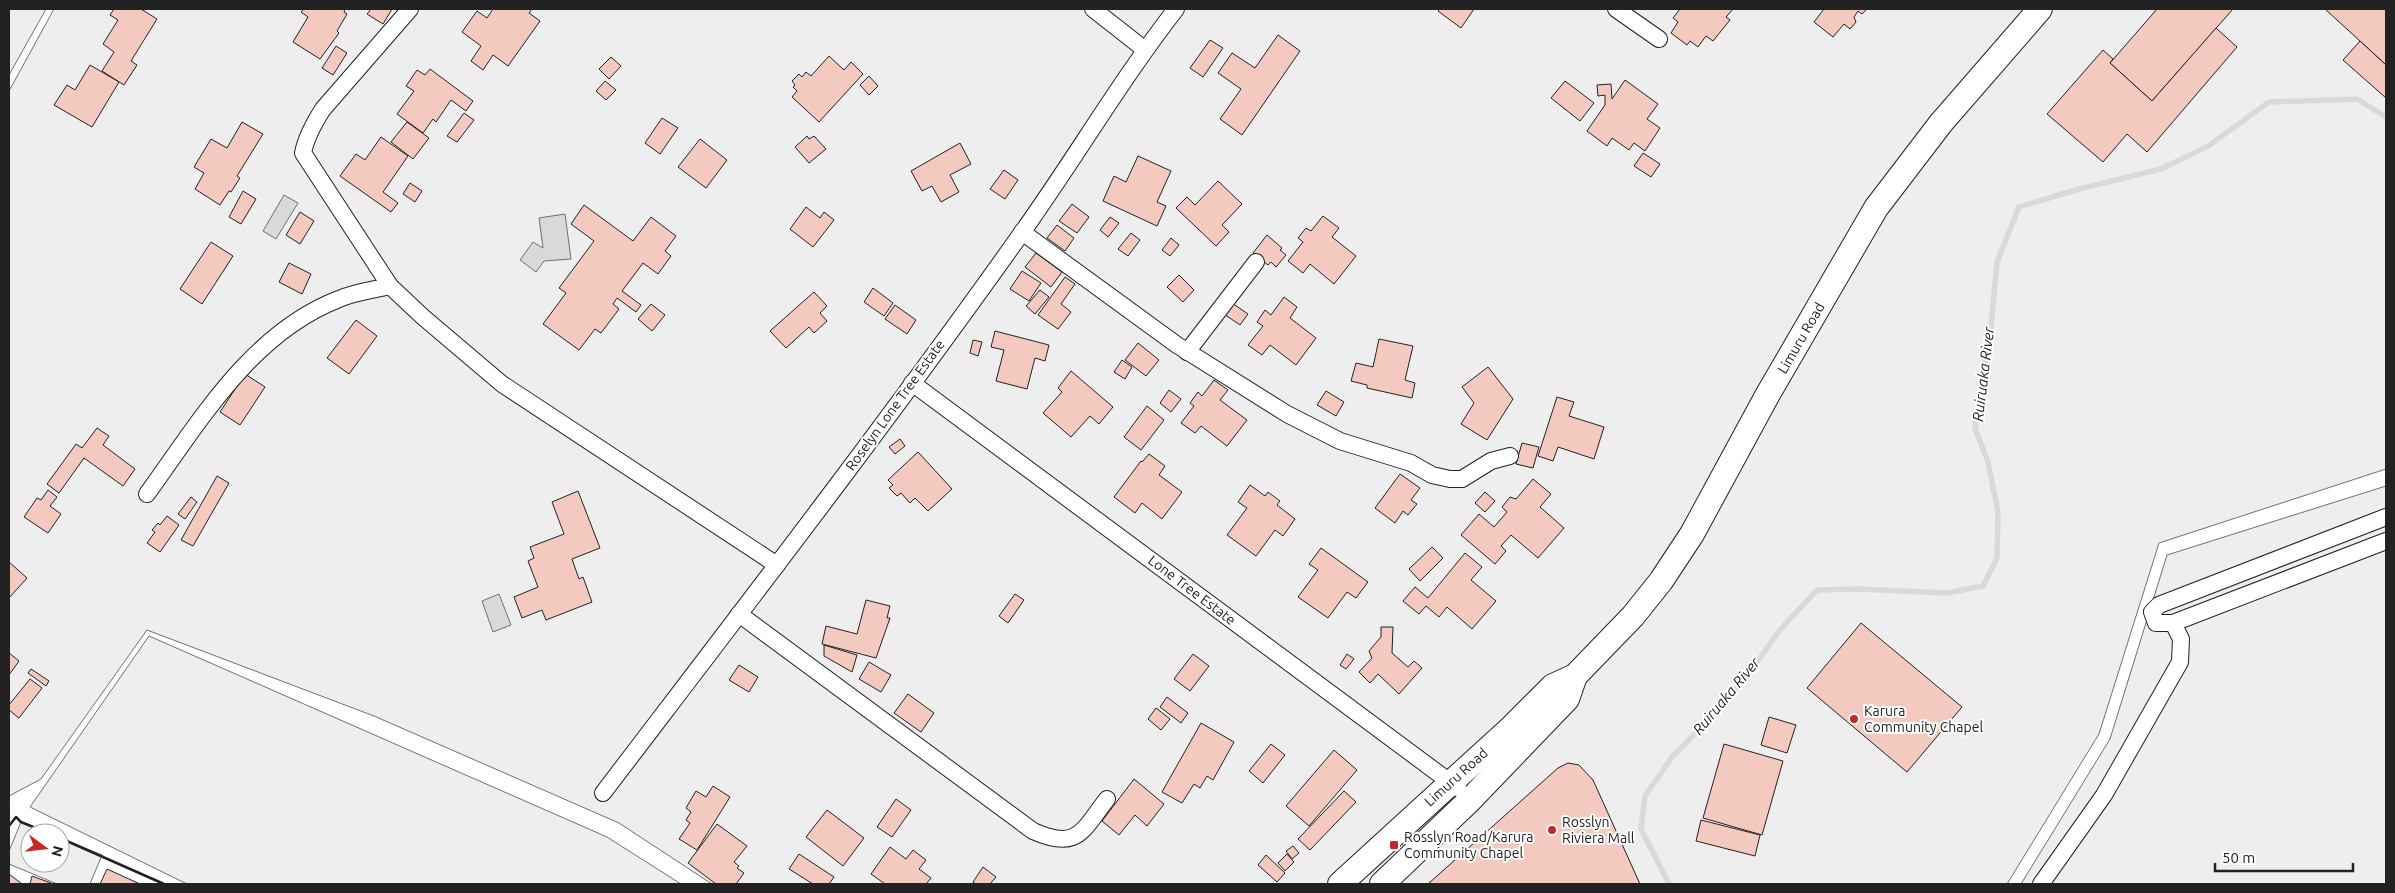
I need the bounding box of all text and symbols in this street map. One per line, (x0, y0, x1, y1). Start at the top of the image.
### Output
street label: Limuru Road (1774, 300, 1828, 376)
water label: Ruiruaka River (1969, 324, 1997, 422)
street label: Roselyn Lone Tree Estate (842, 337, 948, 473)
street label: Lone Tree Estate (1145, 552, 1239, 628)
water label: Ruiruaka River (1689, 653, 1764, 738)
place label: Karura Community Chapel (1864, 703, 1983, 735)
marker: Karura Community Chapel (1848, 713, 1860, 725)
street label: Limuru Road (1421, 744, 1491, 810)
place label: Rosslyn Riviera Mall (1562, 814, 1635, 846)
north arrow (20, 823, 70, 873)
marker: Rosslyn Riviera Mall (1546, 824, 1558, 836)
place label: Rosslyn Road/Karura Community Chapel (1404, 829, 1534, 861)
marker: Rosslyn Road/Karura Community Chapel (1388, 839, 1400, 851)
scale bar (2215, 840, 2352, 872)
text: N (48, 844, 67, 858)
text: 50 m (2222, 849, 2255, 866)

